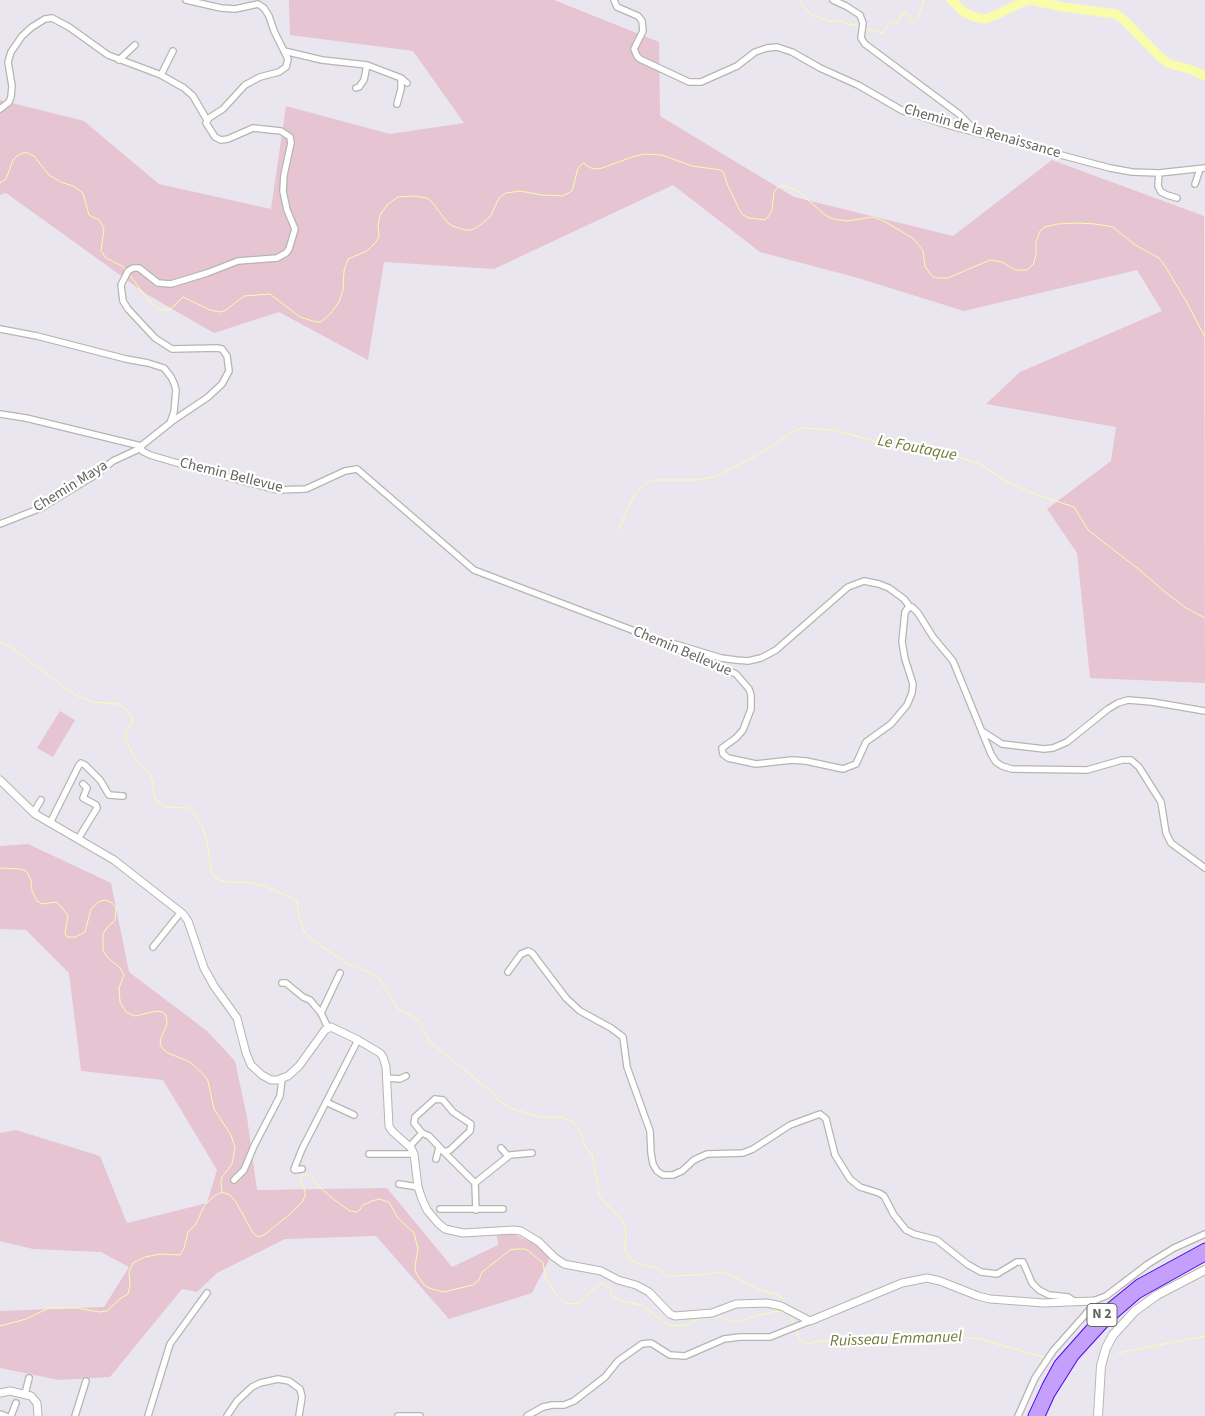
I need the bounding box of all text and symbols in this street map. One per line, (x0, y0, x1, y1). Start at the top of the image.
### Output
street label: Chemin de la Renaissance (902, 101, 1062, 163)
water label: Le Foutaque (876, 432, 958, 466)
street label: Chemin Bellevue (178, 455, 284, 497)
street label: Chemin Maya (31, 457, 111, 517)
street label: Chemin Bellevue (630, 623, 734, 681)
road number: N 2 (1087, 1304, 1117, 1326)
water label: Ruisseau Emmanuel (830, 1328, 962, 1352)

